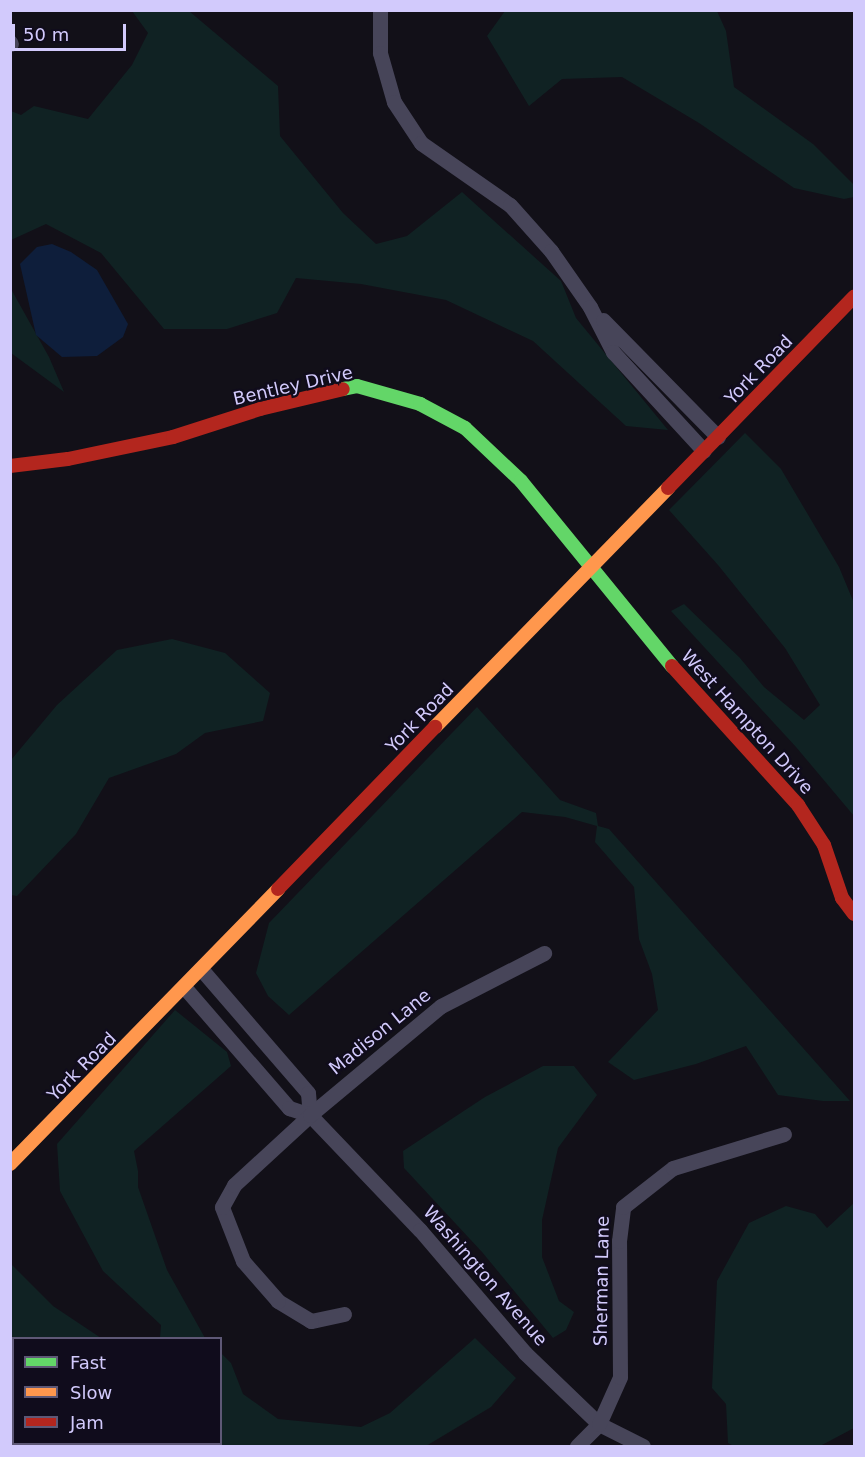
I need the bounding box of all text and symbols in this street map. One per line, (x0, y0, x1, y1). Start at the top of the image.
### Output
scale bar (15, 12, 129, 50)
text: 50 m (23, 24, 69, 45)
street label: York Road (721, 331, 797, 409)
street label: Bentley Drive (231, 362, 355, 410)
street label: West Hampton Drive (677, 645, 817, 799)
street label: York Road (382, 679, 458, 757)
street label: Madison Lane (325, 985, 435, 1079)
street label: York Road (43, 1028, 121, 1106)
street label: Washington Avenue (418, 1202, 552, 1350)
street label: Sherman Lane (590, 1216, 614, 1346)
legend (12, 1337, 222, 1445)
text: Fast (70, 1352, 106, 1373)
text: Slow (70, 1382, 112, 1403)
text: Jam (70, 1412, 104, 1433)

